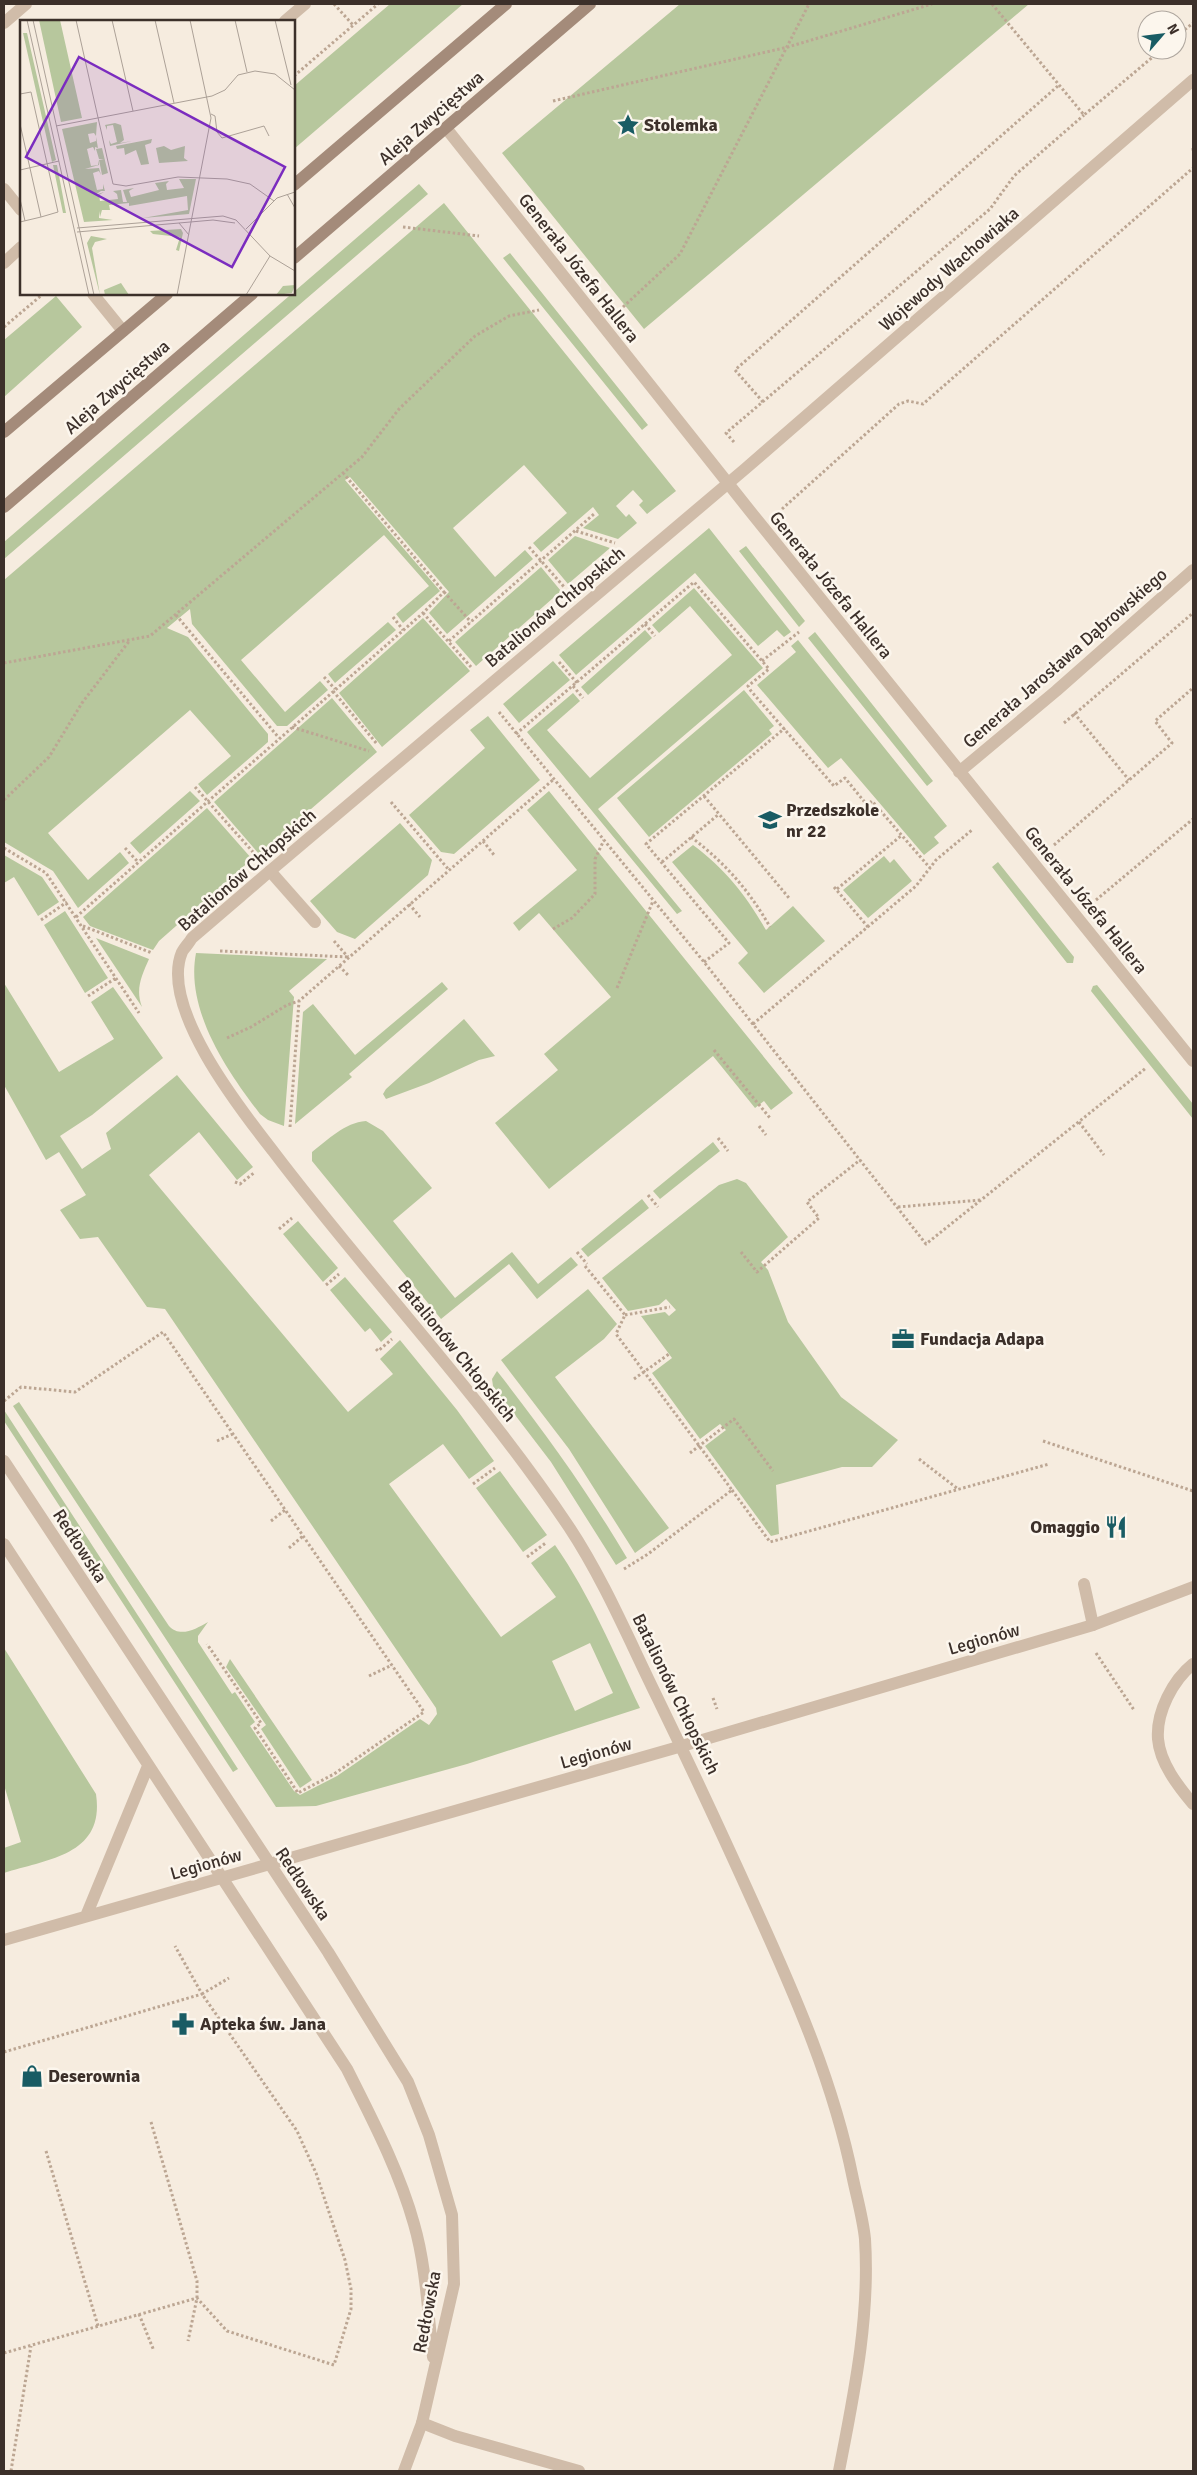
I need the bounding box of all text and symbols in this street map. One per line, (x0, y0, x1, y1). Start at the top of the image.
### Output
north arrow (1137, 10, 1187, 60)
inset map (20, 20, 295, 295)
text: N (1163, 21, 1183, 37)
street label: Aleja Zwycięstwa (374, 66, 488, 170)
place icon: Stolemka (615, 112, 641, 138)
place label: Stolemka (644, 114, 718, 136)
street label: Generała Józefa Hallera (514, 189, 644, 347)
street label: Wojewody Wachowiaka (874, 202, 1024, 336)
street label: Aleja Zwycięstwa (60, 335, 174, 439)
street label: Generała Józefa Hallera (765, 507, 897, 663)
street label: Batalionów Chłopskich (480, 542, 630, 672)
street label: Generała Jarosława Dąbrowskiego (958, 563, 1172, 753)
place label: Przedszkole nr 22 (786, 799, 879, 842)
street label: Batalionów Chłopskich (173, 804, 321, 936)
school or university icon: Przedszkole nr 22 (757, 807, 783, 833)
street label: Generała Józefa Hallera (1020, 822, 1152, 978)
street label: Batalionów Chłopskich (393, 1276, 521, 1426)
office icon: Fundacja Adapa (890, 1326, 916, 1352)
place label: Fundacja Adapa (920, 1328, 1044, 1350)
street label: Redłowska (48, 1505, 112, 1587)
restaurant icon: Omaggio (1103, 1514, 1129, 1540)
place label: Omaggio (1030, 1516, 1100, 1538)
street label: Batalionów Chłopskich (627, 1610, 725, 1778)
street label: Legionów (946, 1618, 1022, 1660)
street label: Legionów (558, 1732, 634, 1774)
street label: Legionów (168, 1843, 244, 1885)
street label: Redłowska (271, 1843, 335, 1925)
pharmacy icon: Apteka św. Jana (170, 2011, 196, 2037)
place label: Apteka św. Jana (200, 2013, 326, 2035)
shop icon: Deserownia (19, 2063, 45, 2089)
place label: Deserownia (48, 2065, 140, 2087)
street label: Redłowska (408, 2269, 446, 2355)

